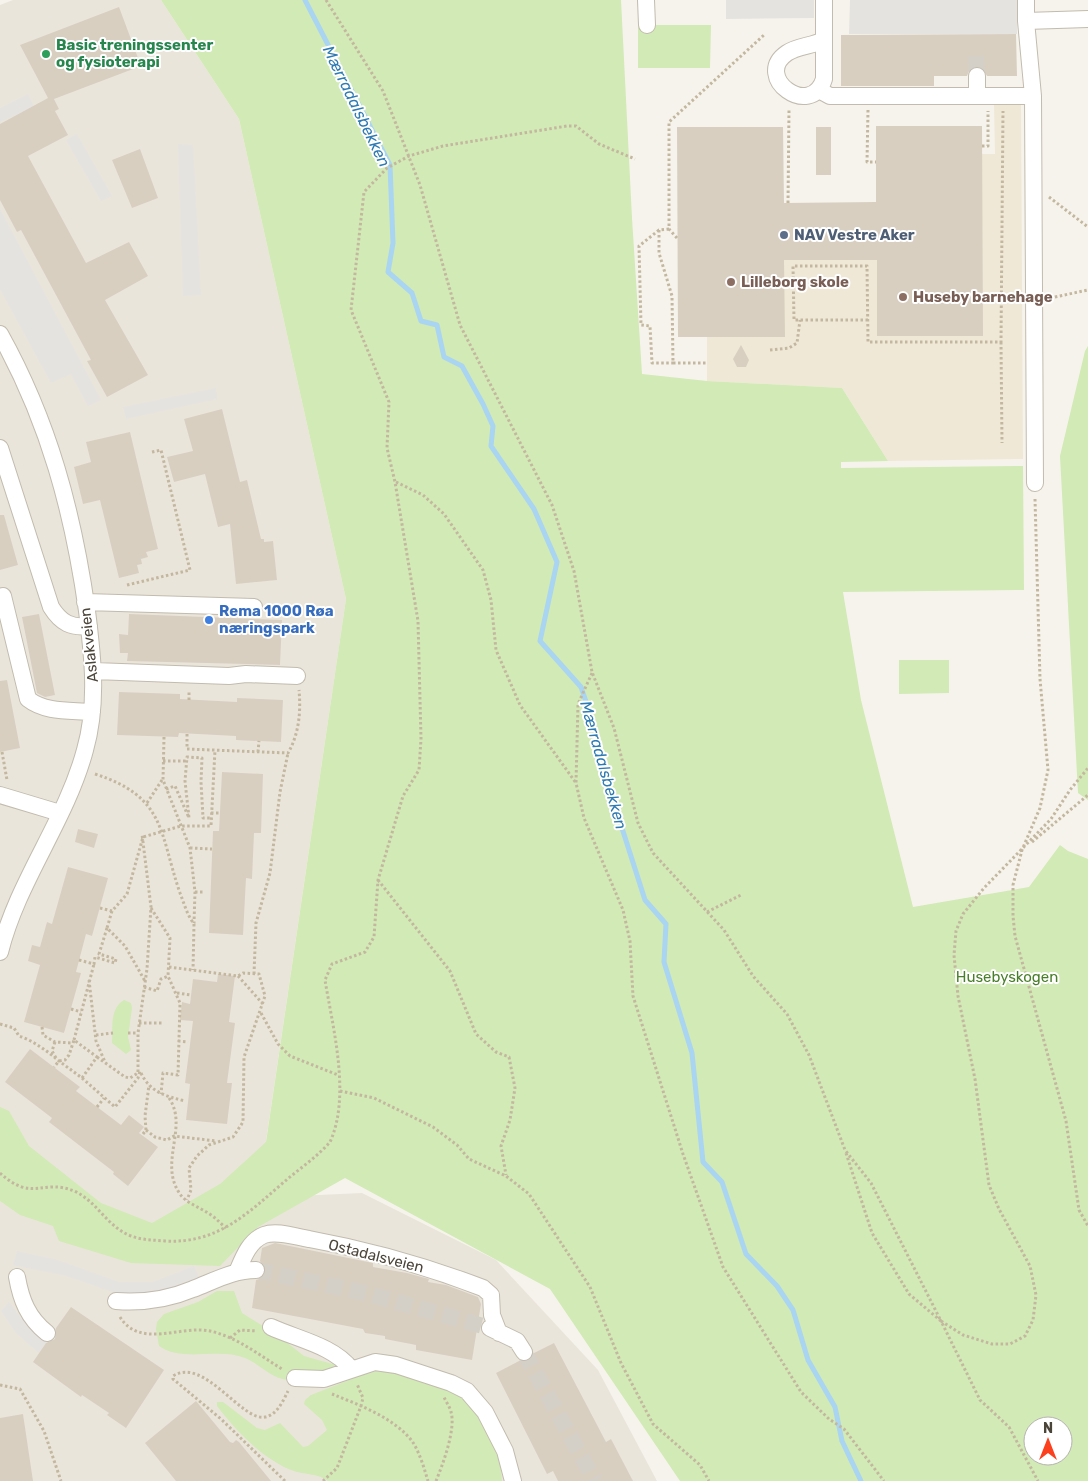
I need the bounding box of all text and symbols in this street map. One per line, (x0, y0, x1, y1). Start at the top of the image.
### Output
place label: Basic treningssenter og fysioterapi (56, 36, 213, 71)
water label: Mærradalsbekken (319, 42, 394, 170)
marker: Basic treningssenter og fysioterapi (40, 48, 52, 60)
place label: NAV Vestre Aker (794, 226, 915, 244)
marker: NAV Vestre Aker (778, 229, 790, 241)
place label: Lilleborg skole (741, 273, 849, 291)
marker: Lilleborg skole (725, 276, 737, 288)
place label: Huseby barnehage (913, 288, 1053, 306)
marker: Huseby barnehage (897, 291, 909, 303)
place label: Rema 1000 Røa næringspark (219, 602, 334, 637)
street label: Aslakveien (76, 607, 102, 683)
marker: Rema 1000 Røa næringspark (203, 614, 215, 626)
water label: Mærradalsbekken (576, 699, 631, 832)
park label: Husebyskogen (956, 968, 1058, 986)
street label: Ostadalsveien (326, 1235, 426, 1277)
north arrow (1023, 1416, 1073, 1466)
text: N (1043, 1420, 1053, 1437)

